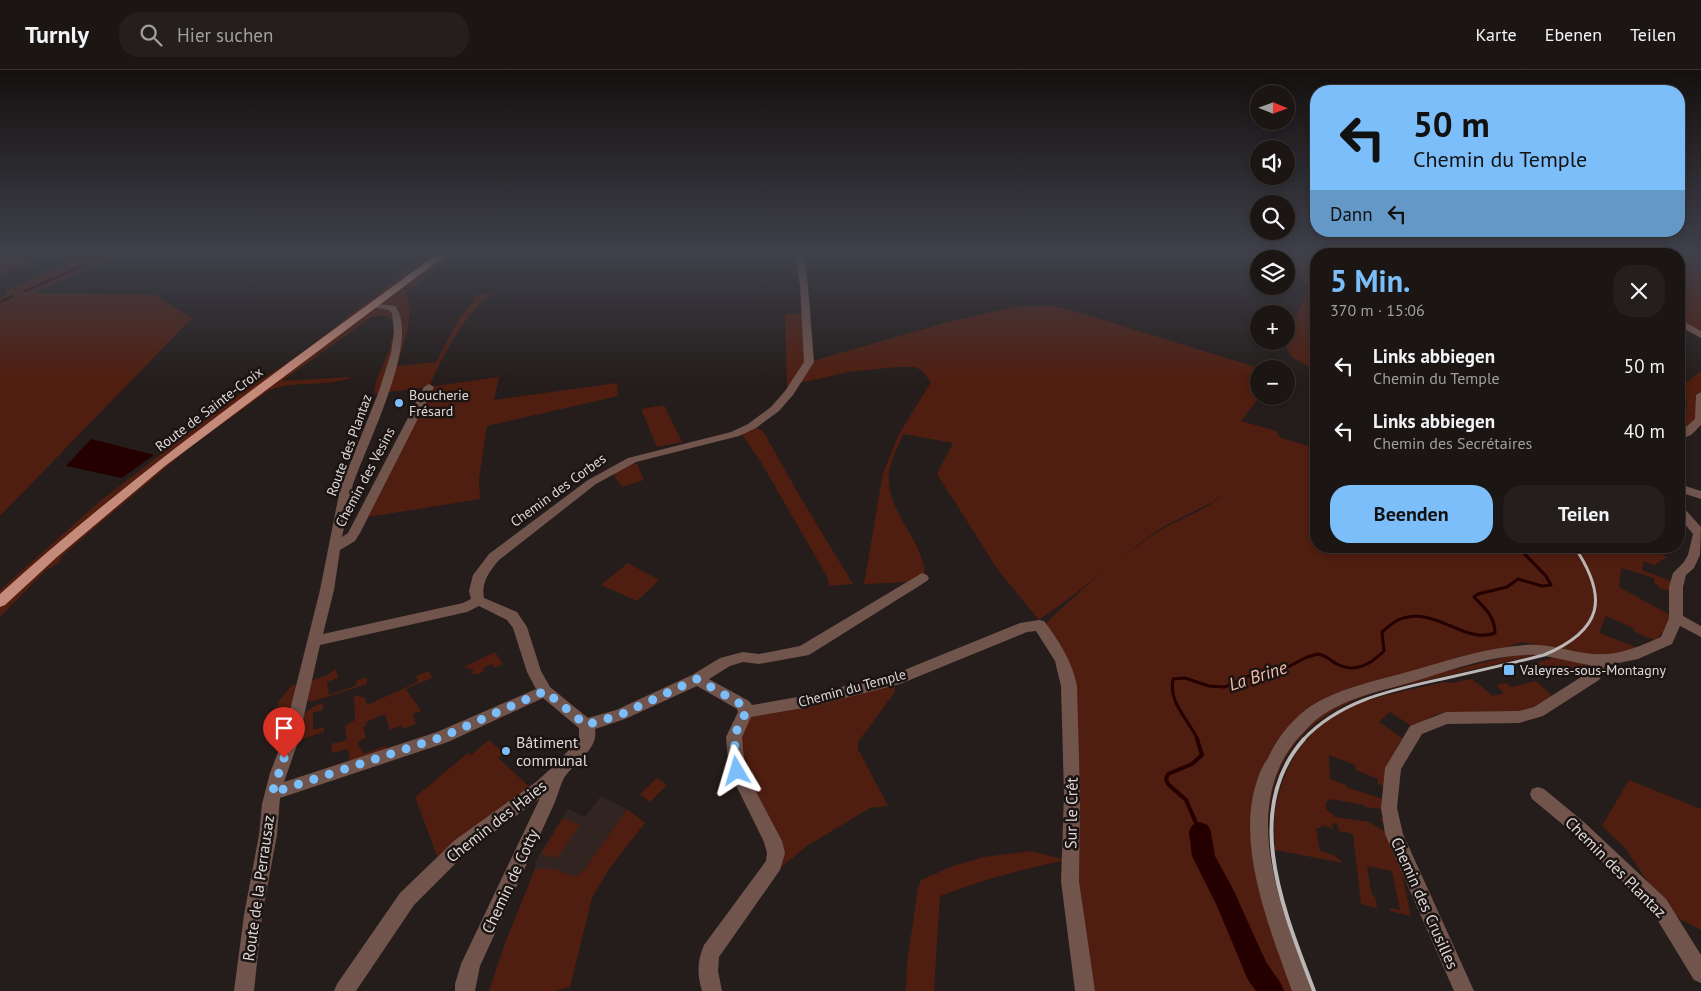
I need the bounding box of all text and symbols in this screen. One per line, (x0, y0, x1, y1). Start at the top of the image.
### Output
search box (119, 12, 469, 57)
text: Turnly (25, 19, 89, 50)
icon: search (137, 21, 165, 49)
text: Hier suchen (177, 23, 273, 47)
text: Karte (1476, 23, 1517, 46)
text: Ebenen (1545, 23, 1602, 46)
text: Teilen (1630, 23, 1676, 46)
north arrow (1250, 85, 1295, 130)
map controls (1250, 85, 1295, 405)
text: 50 m (1413, 101, 1490, 147)
icon: left (1330, 105, 1395, 170)
button: sound (1250, 140, 1295, 185)
text: Chemin du Temple (1413, 145, 1587, 173)
button: search (1250, 195, 1295, 240)
icon: left (1383, 200, 1411, 228)
text: Dann (1330, 202, 1373, 226)
button: layers (1250, 250, 1295, 295)
text: 5 Min. (1330, 261, 1410, 300)
button: close (1613, 265, 1665, 317)
text: 370 m · 15:06 (1330, 300, 1425, 320)
button: + (1250, 305, 1295, 350)
text: Links abbiegen (1373, 344, 1495, 368)
icon: left (1330, 352, 1358, 380)
text: 50 m (1624, 354, 1665, 378)
button: − (1250, 360, 1295, 405)
street label: Route de Sainte-Croix (152, 363, 266, 455)
text: Chemin du Temple (1373, 368, 1500, 388)
place label: Boucherie Frésard (409, 386, 469, 420)
street label: Route des Plantaz (322, 392, 376, 498)
marker: Boucherie Frésard (393, 397, 405, 409)
text: Links abbiegen (1373, 409, 1495, 433)
icon: left (1330, 417, 1358, 445)
text: 40 m (1624, 419, 1665, 443)
street label: Chemin des Vesins (331, 424, 399, 530)
text: Chemin des Secrétaires (1373, 433, 1532, 453)
street label: Chemin des Corbes (507, 449, 609, 531)
button: Beenden (1330, 485, 1493, 543)
button: Teilen (1503, 485, 1665, 543)
water label: La Brine (1226, 655, 1291, 696)
place label: Valeyres-sous-Montagny (1519, 661, 1666, 679)
marker: Valeyres-sous-Montagny (1502, 663, 1516, 677)
street label: Chemin du Temple (796, 665, 908, 711)
pin (263, 707, 305, 758)
icon: arrive (270, 714, 298, 742)
place label: Bâtiment communal (516, 732, 588, 770)
position arrow (710, 744, 762, 796)
marker: Bâtiment communal (500, 745, 512, 757)
street label: Chemin des Haies (442, 775, 550, 866)
street label: Sur le Crêt (1060, 776, 1082, 849)
street label: Chemin des Plantaz (1561, 812, 1671, 922)
street label: Route de la Perrausaz (238, 814, 278, 962)
street label: Chemin de Cotty (477, 825, 543, 936)
street label: Chemin des Crusilles (1387, 834, 1463, 972)

